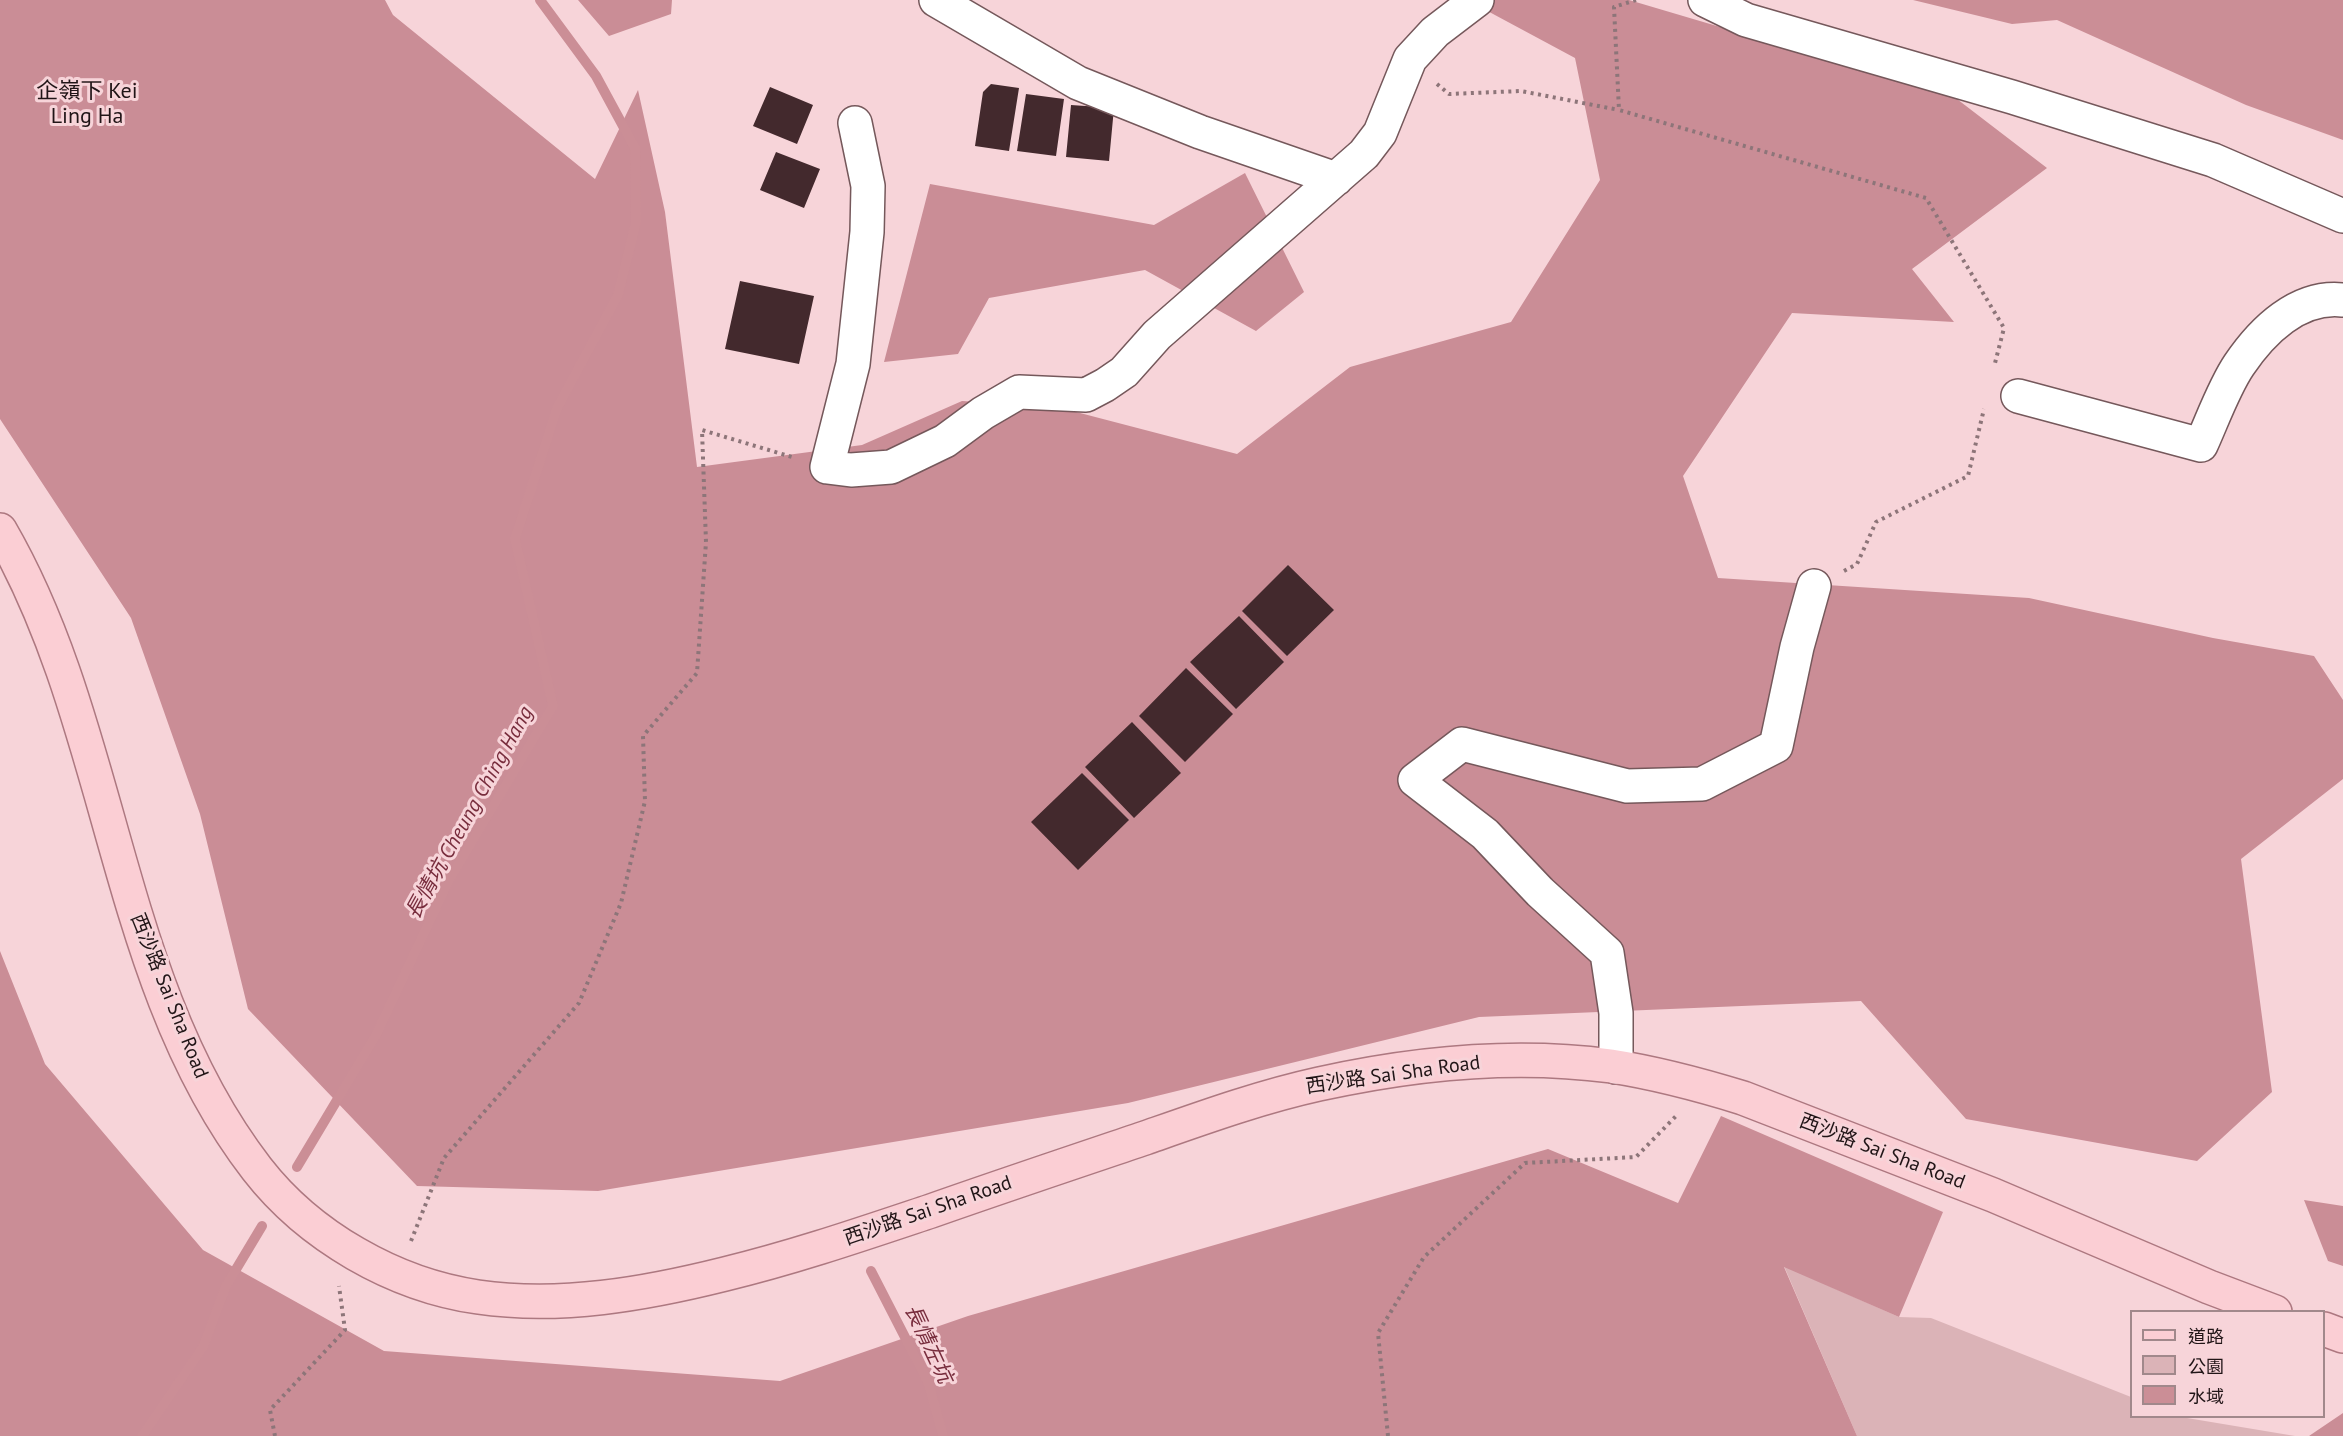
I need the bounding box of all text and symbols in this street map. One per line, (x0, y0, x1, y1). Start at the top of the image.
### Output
district label: 企嶺下 Kei Ling Ha (36, 79, 138, 130)
water label: 長情坑 Cheung Ching Hang (401, 702, 539, 924)
street label: 西沙路 Sai Sha Road (125, 910, 213, 1082)
street label: 西沙路 Sai Sha Road (1304, 1051, 1482, 1099)
street label: 西沙路 Sai Sha Road (1796, 1109, 1968, 1195)
street label: 西沙路 Sai Sha Road (841, 1171, 1015, 1251)
water label: 長情左坑 (899, 1301, 957, 1387)
legend (2130, 1310, 2325, 1418)
text: 道路 (2188, 1325, 2224, 1348)
text: 公園 (2188, 1355, 2224, 1378)
text: 水域 (2188, 1385, 2224, 1408)

